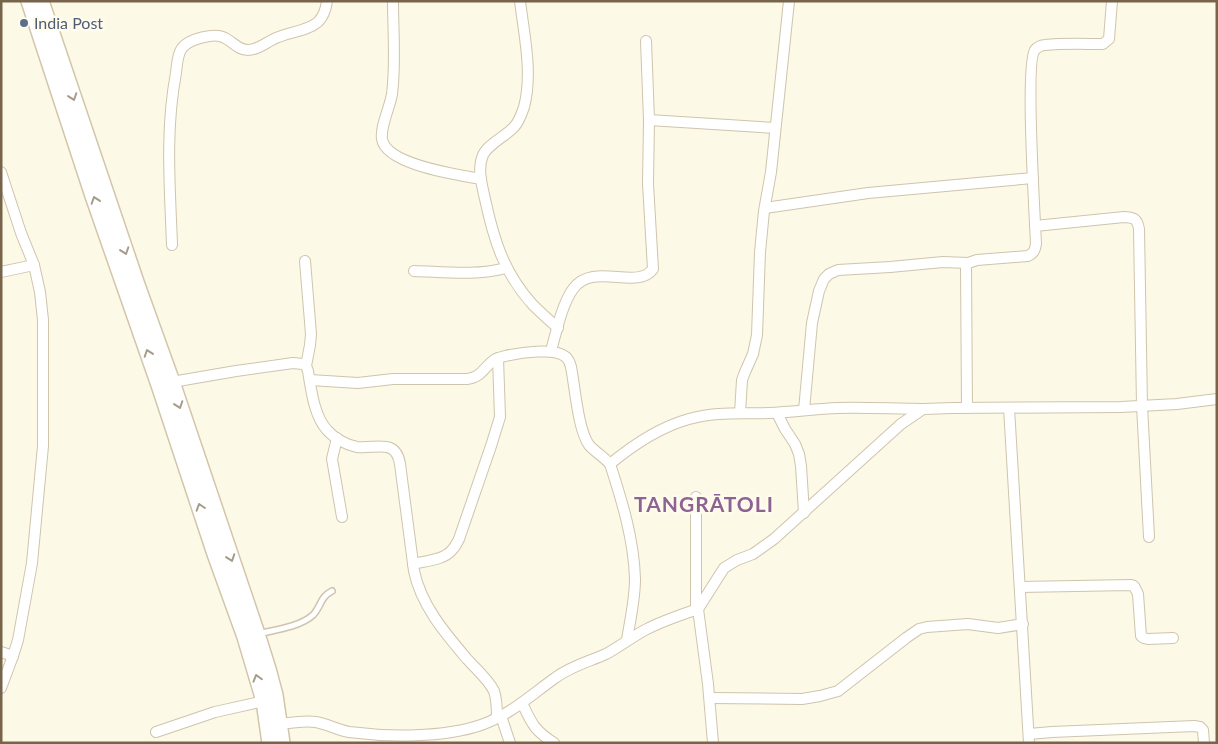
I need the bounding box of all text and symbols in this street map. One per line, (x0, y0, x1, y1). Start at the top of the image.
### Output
place label: India Post (34, 13, 103, 32)
marker: India Post (18, 17, 30, 29)
one-way arrow (67, 93, 77, 101)
one-way arrow (90, 196, 100, 205)
one-way arrow (119, 246, 129, 255)
one-way arrow (144, 350, 154, 358)
one-way arrow (173, 400, 183, 408)
district label: TANGRĀTOLI (634, 491, 774, 516)
one-way arrow (196, 504, 206, 512)
one-way arrow (225, 554, 235, 562)
one-way arrow (252, 674, 263, 682)

